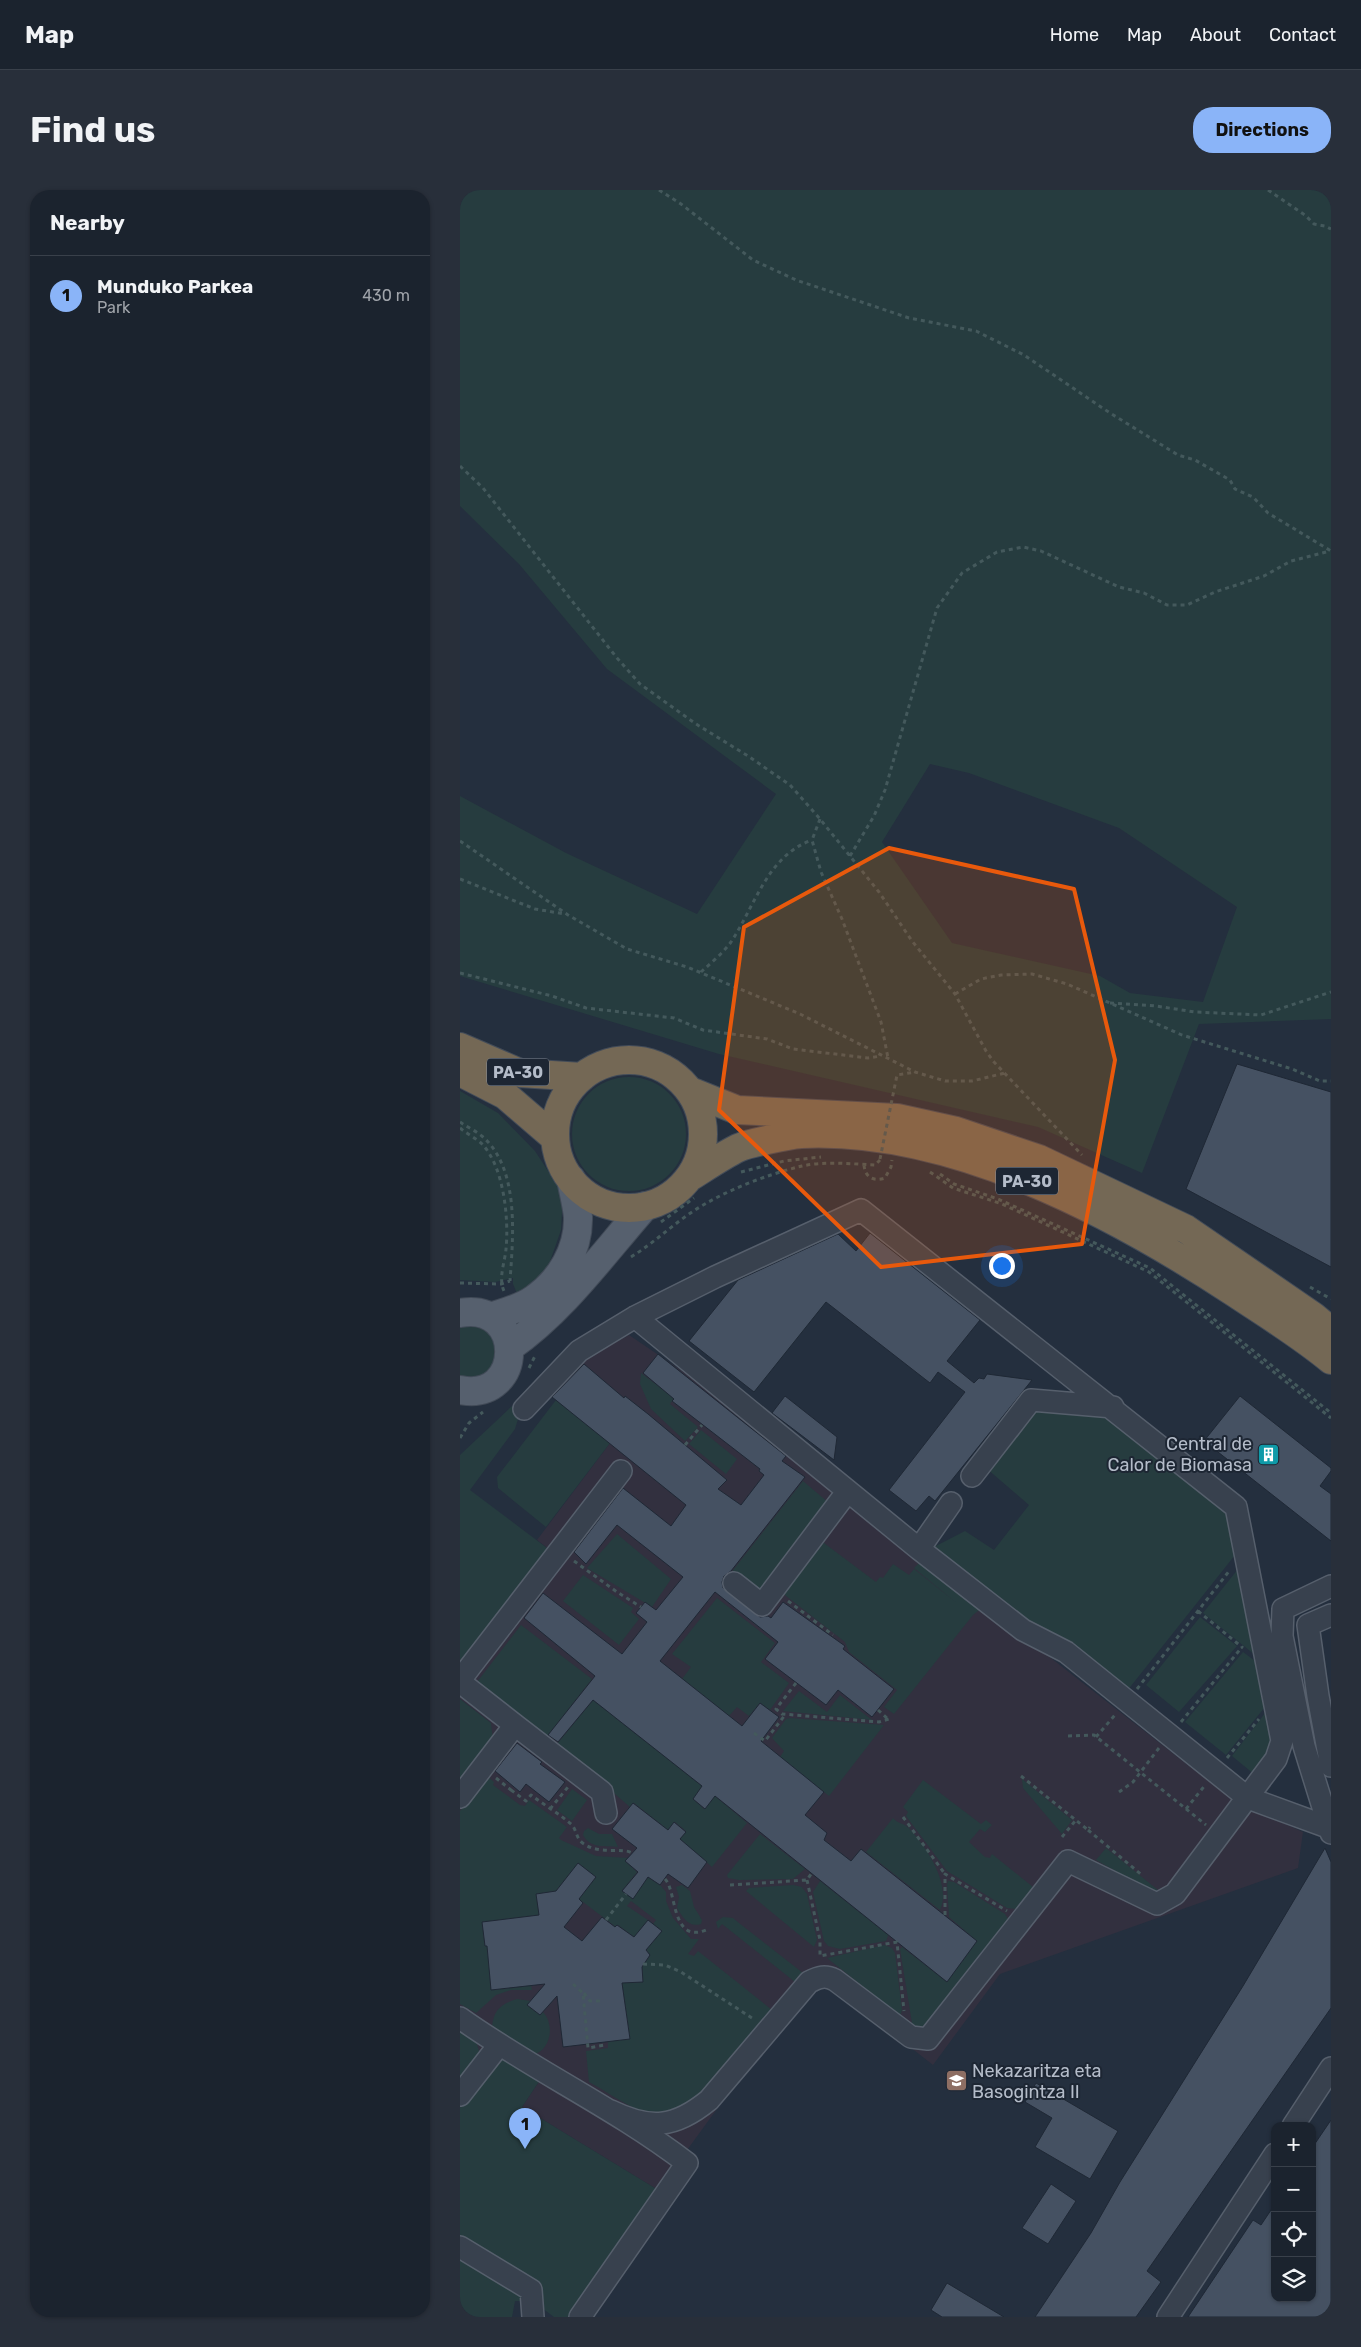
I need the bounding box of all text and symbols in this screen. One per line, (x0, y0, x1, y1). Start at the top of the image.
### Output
text: Map (25, 21, 74, 49)
text: Home (1050, 24, 1099, 46)
text: Map (1127, 24, 1162, 46)
text: About (1190, 24, 1241, 46)
text: Contact (1269, 24, 1336, 46)
button: Directions (1193, 107, 1331, 153)
text: Find us (30, 109, 155, 151)
text: Nearby (50, 210, 125, 235)
text: Munduko Parkea (97, 275, 253, 298)
text: 1 (62, 286, 70, 305)
text: 430 m (362, 286, 410, 305)
text: Park (97, 298, 130, 317)
road number: PA-30 (487, 1059, 549, 1086)
road number: PA-30 (996, 1168, 1058, 1194)
your location (989, 1253, 1015, 1279)
place label: Central de Calor de Biomasa (1108, 1433, 1252, 1476)
building icon: Central de Calor de Biomasa (1256, 1442, 1280, 1466)
place label: Nekazaritza eta Basogintza II (972, 2060, 1101, 2103)
school or university icon: Nekazaritza eta Basogintza II (944, 2069, 968, 2093)
pin: 1 (509, 2108, 541, 2149)
map controls (1271, 2122, 1316, 2302)
button: + (1271, 2122, 1316, 2167)
button: − (1271, 2167, 1316, 2212)
button: locate (1271, 2212, 1316, 2257)
button: layers (1271, 2257, 1316, 2302)

